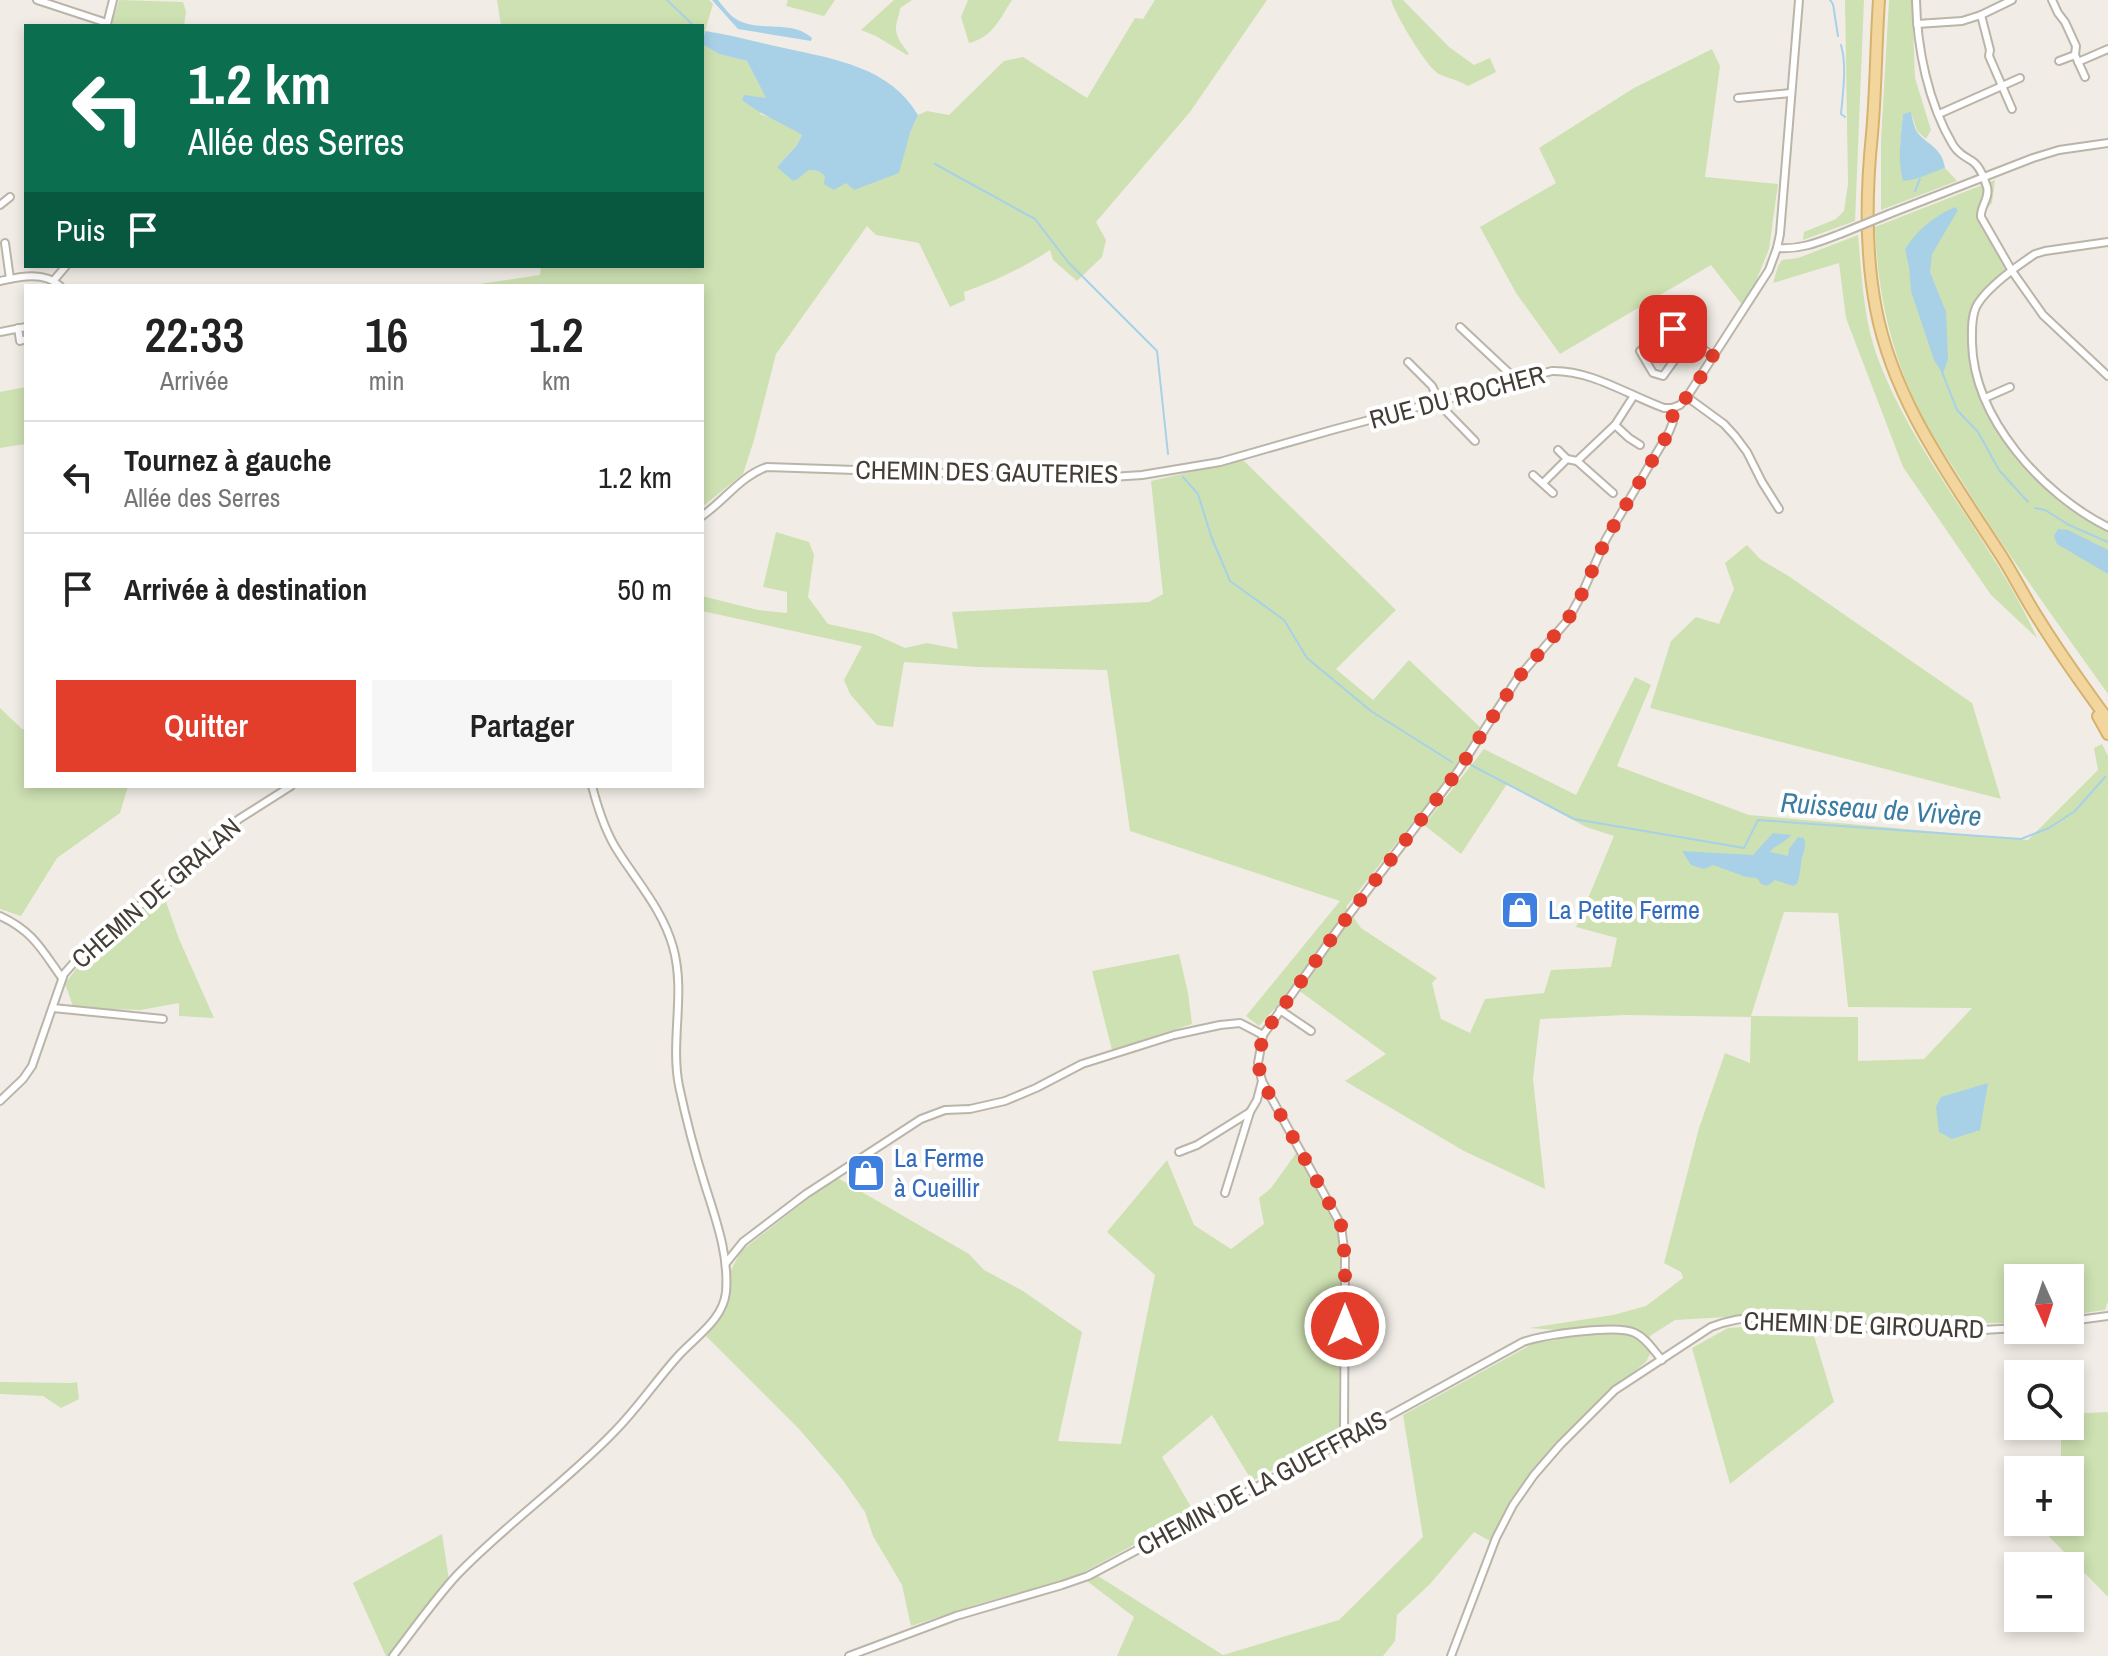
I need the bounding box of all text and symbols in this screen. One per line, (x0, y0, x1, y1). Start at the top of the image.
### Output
text: 1.2 km (188, 46, 331, 121)
icon: left (56, 56, 160, 160)
text: Allée des Serres (188, 118, 405, 166)
icon: arrive (121, 208, 165, 252)
text: Puis (56, 210, 105, 250)
pin (1639, 295, 1707, 363)
text: 22:33 (144, 302, 244, 367)
text: 16 (365, 302, 408, 367)
text: 1.2 (529, 302, 584, 367)
icon: arrive (1651, 307, 1695, 351)
street label: RUE DU ROCHER (1365, 356, 1548, 437)
text: Arrivée (160, 363, 229, 398)
text: min (369, 363, 404, 398)
text: km (542, 363, 570, 398)
text: Tournez à gauche (124, 440, 331, 480)
street label: CHEMIN DES GAUTERIES (855, 452, 1119, 491)
icon: left (56, 455, 100, 499)
text: 1.2 km (598, 457, 672, 497)
text: Allée des Serres (124, 480, 280, 515)
icon: arrive (56, 567, 100, 611)
text: Arrivée à destination (124, 569, 367, 609)
text: 50 m (617, 569, 672, 609)
button: Quitter (56, 680, 356, 772)
button: Partager (372, 680, 672, 772)
water label: Ruisseau de Vivère (1779, 783, 1983, 835)
street label: CHEMIN DE GRALAN (64, 809, 248, 976)
shop icon: La Petite Ferme (1499, 889, 1541, 931)
place label: La Petite Ferme (1548, 892, 1700, 927)
place label: La Ferme à Cueillir (894, 1140, 984, 1205)
shop icon: La Ferme à Cueillir (845, 1152, 887, 1194)
north arrow (2004, 1264, 2084, 1344)
map controls (2004, 1264, 2084, 1632)
position arrow (1303, 1284, 1387, 1368)
street label: CHEMIN DE GIROUARD (1743, 1303, 1985, 1346)
button: search (2004, 1360, 2084, 1440)
street label: CHEMIN DE LA GUEFFRAIS (1131, 1402, 1393, 1563)
button: + (2004, 1456, 2084, 1536)
button: − (2004, 1552, 2084, 1632)

